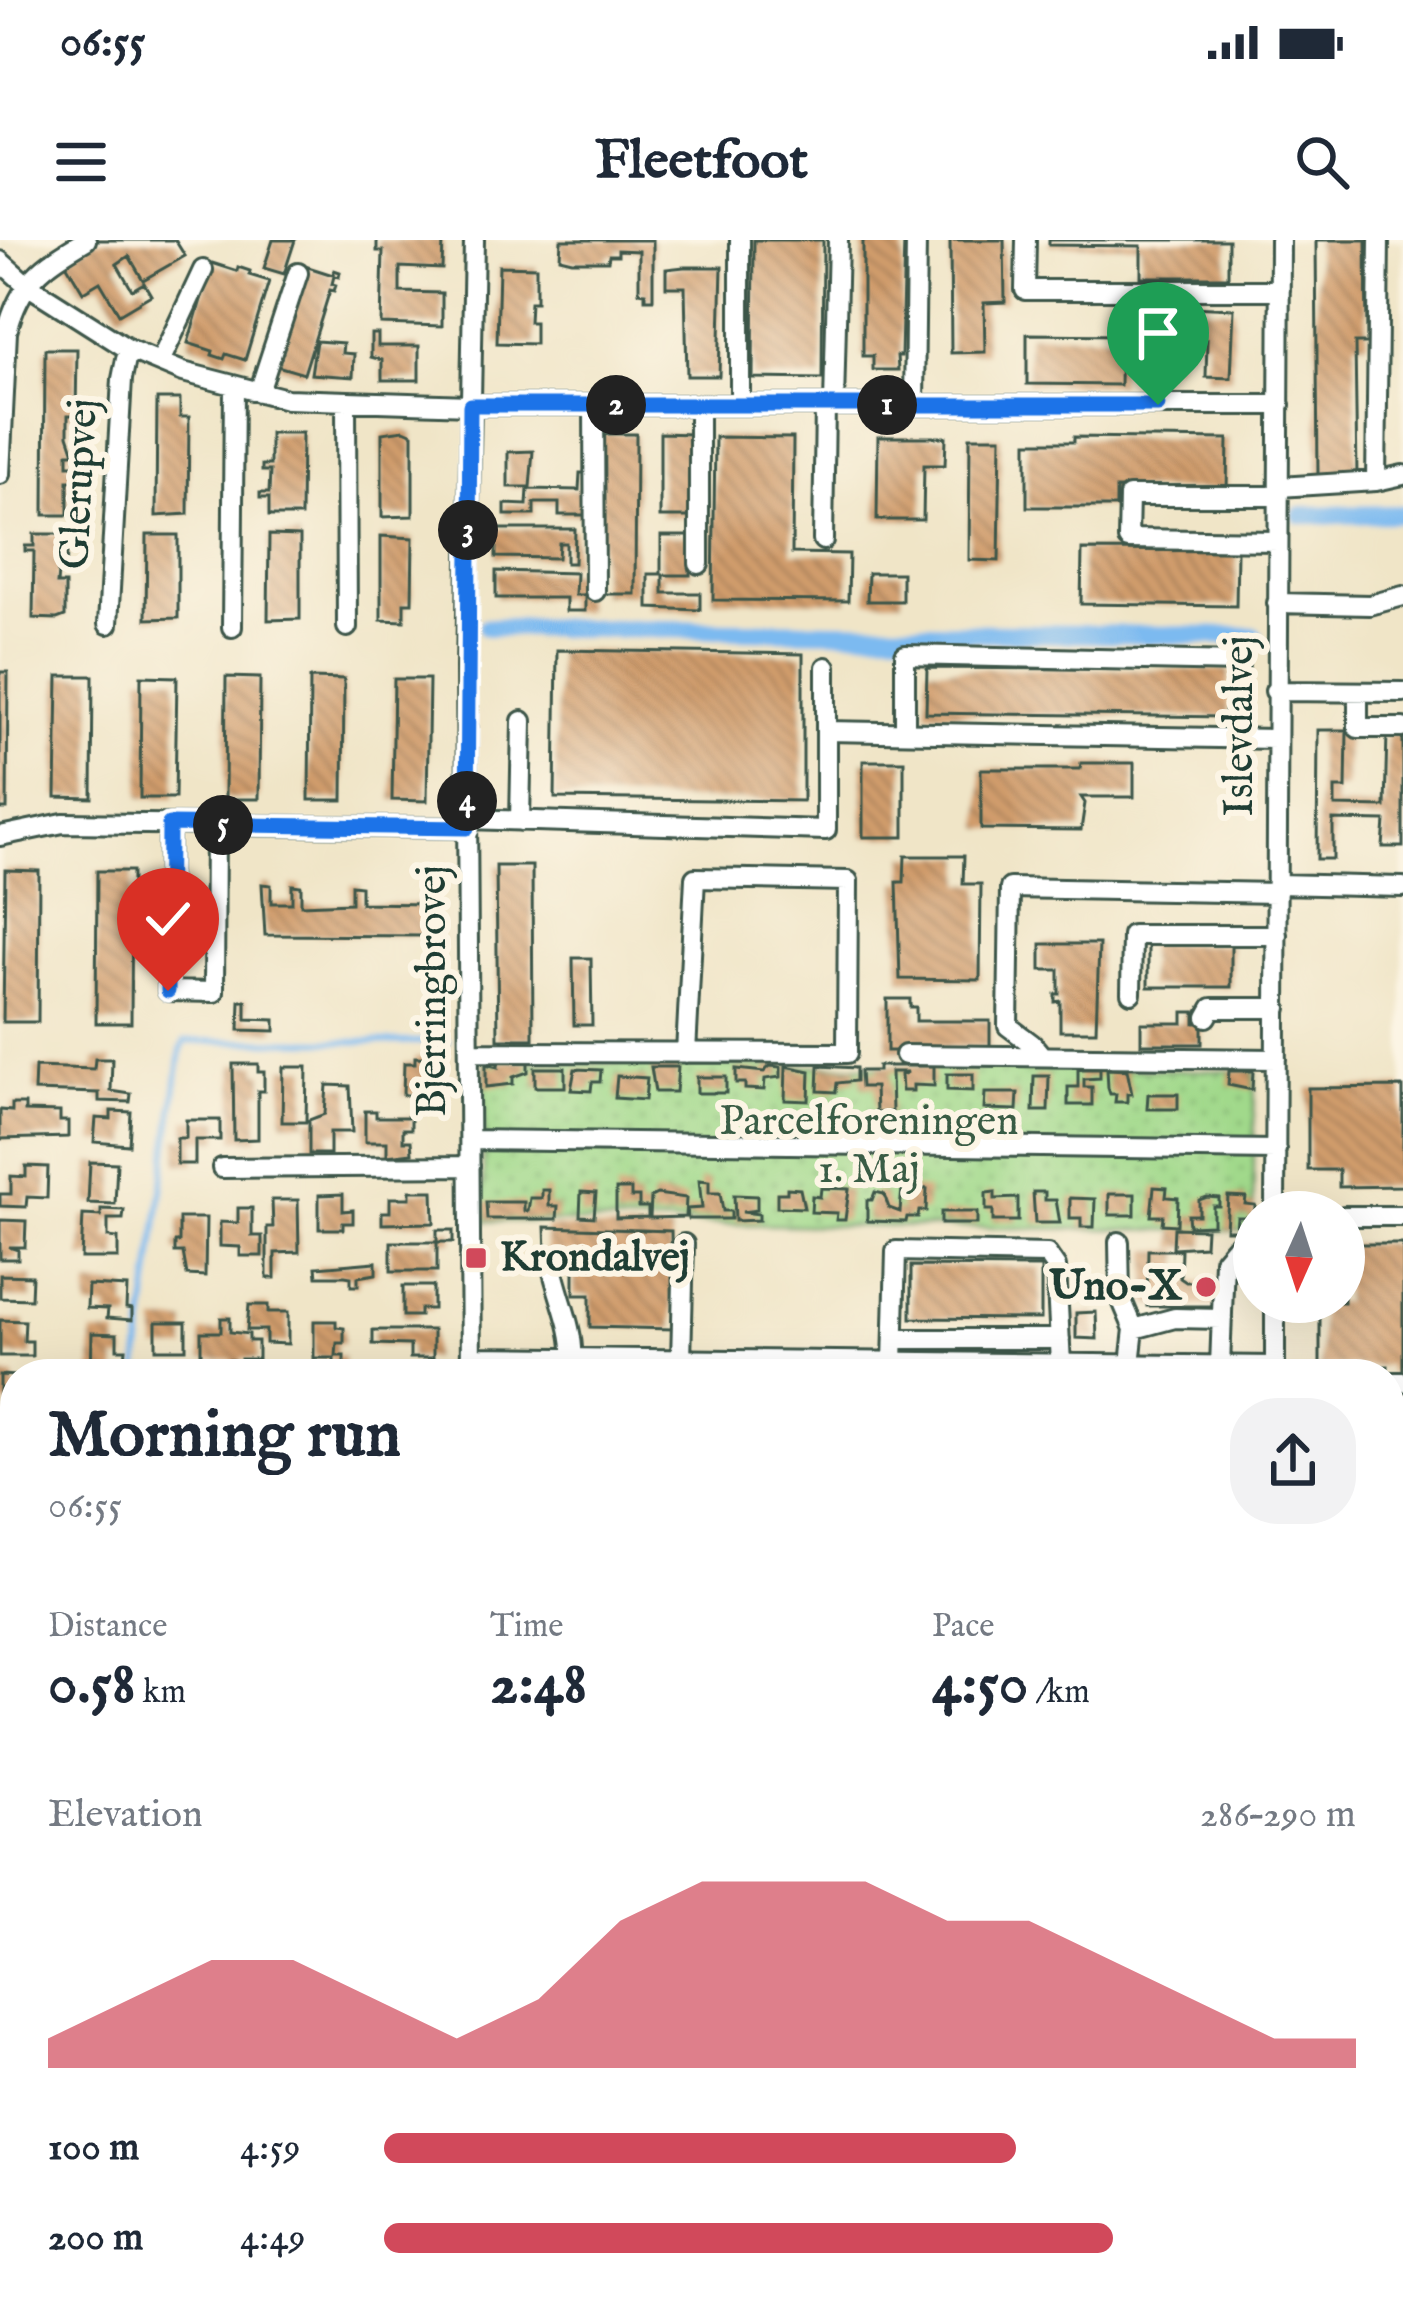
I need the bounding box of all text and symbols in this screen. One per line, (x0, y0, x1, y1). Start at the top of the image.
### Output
text: 06:55 (60, 14, 146, 71)
text: Fleetfoot (595, 128, 808, 197)
icon: menu (48, 129, 114, 195)
icon: search (1289, 129, 1355, 195)
pin (1107, 282, 1209, 405)
icon: arrive (1125, 300, 1191, 366)
pin: 2 (586, 375, 646, 435)
pin: 1 (857, 375, 917, 435)
text: 2 (608, 384, 624, 426)
text: 1 (881, 384, 893, 426)
street label: Glerupvej (49, 397, 111, 571)
pin: 3 (438, 500, 498, 560)
text: 3 (462, 509, 474, 551)
street label: Islevdalvej (1214, 636, 1267, 816)
pin: 4 (437, 771, 497, 831)
text: 4 (459, 780, 475, 822)
pin: 5 (193, 795, 253, 855)
text: 5 (217, 804, 229, 846)
street label: Bjerringbrovej (407, 865, 460, 1117)
pin (117, 868, 219, 991)
icon: check (135, 886, 201, 952)
park label: Parcelforeningen 1. Maj (719, 1096, 1019, 1197)
north arrow (1233, 1191, 1365, 1323)
map controls (1233, 1191, 1365, 1323)
place label: Krondalvej (500, 1232, 690, 1285)
marker: Krondalvej (463, 1245, 489, 1271)
place label: Uno-X (1049, 1261, 1183, 1314)
marker: Uno-X (1193, 1274, 1219, 1300)
text: Morning run (48, 1395, 401, 1479)
button: share (1230, 1398, 1356, 1524)
text: 06:55 (48, 1482, 122, 1531)
text: Distance (48, 1606, 167, 1648)
text: Time (490, 1606, 563, 1648)
text: Pace (932, 1606, 994, 1648)
text: 0.58 (48, 1648, 136, 1724)
text: 2:48 (490, 1648, 587, 1724)
text: 4:50 (932, 1648, 1028, 1724)
text: km (136, 1672, 186, 1714)
text: /km (1028, 1672, 1090, 1714)
text: Elevation (48, 1791, 203, 1840)
text: 286–290 m (1200, 1791, 1356, 1840)
text: 100 m (48, 2124, 139, 2173)
text: 4:59 (240, 2124, 301, 2173)
text: 200 m (48, 2214, 143, 2263)
text: 4:49 (240, 2214, 306, 2263)

